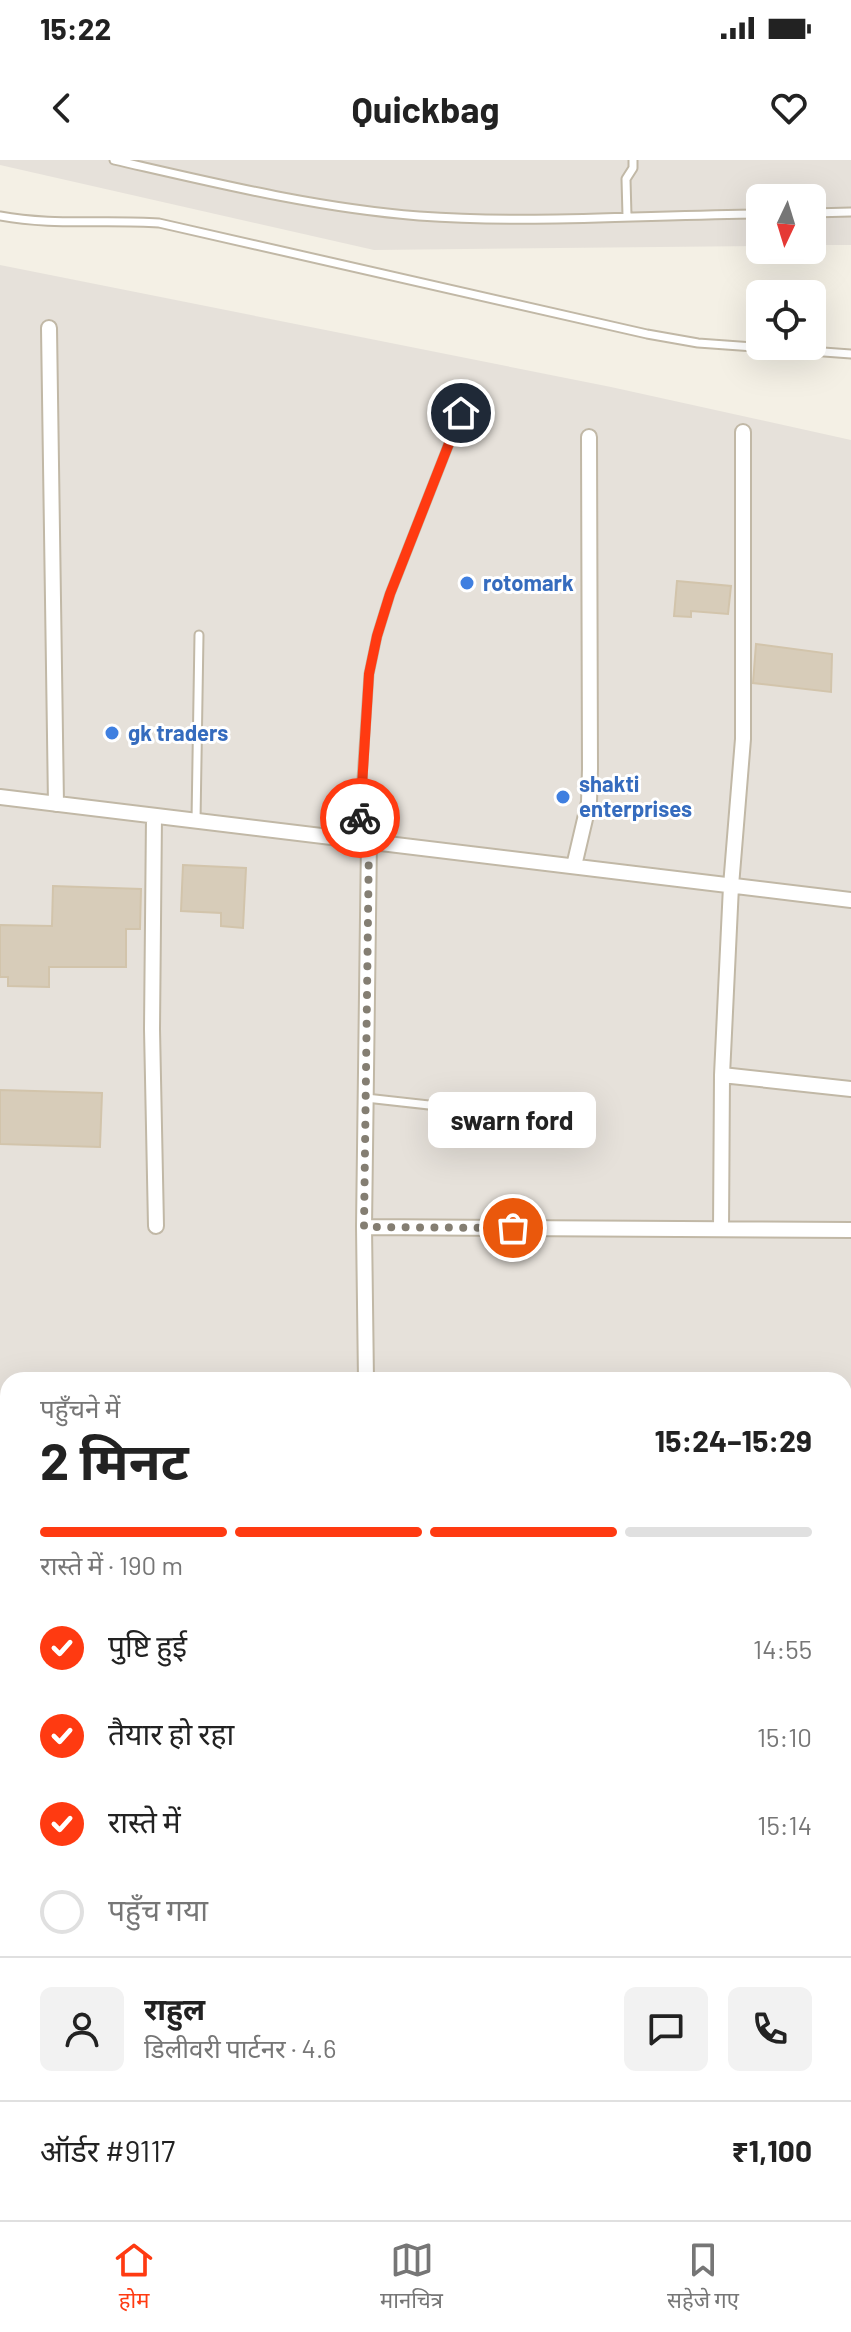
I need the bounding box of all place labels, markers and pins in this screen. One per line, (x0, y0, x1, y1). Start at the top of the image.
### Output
pin (427, 379, 495, 447)
place label: rotomark (483, 569, 574, 595)
marker: rotomark (458, 574, 476, 592)
place label: gk traders (128, 719, 228, 745)
marker: gk traders (103, 724, 121, 742)
place label: shakti enterprises (579, 770, 692, 821)
marker: shakti enterprises (554, 788, 572, 806)
callout: swarn ford (429, 1092, 597, 1148)
pin (479, 1194, 547, 1262)

